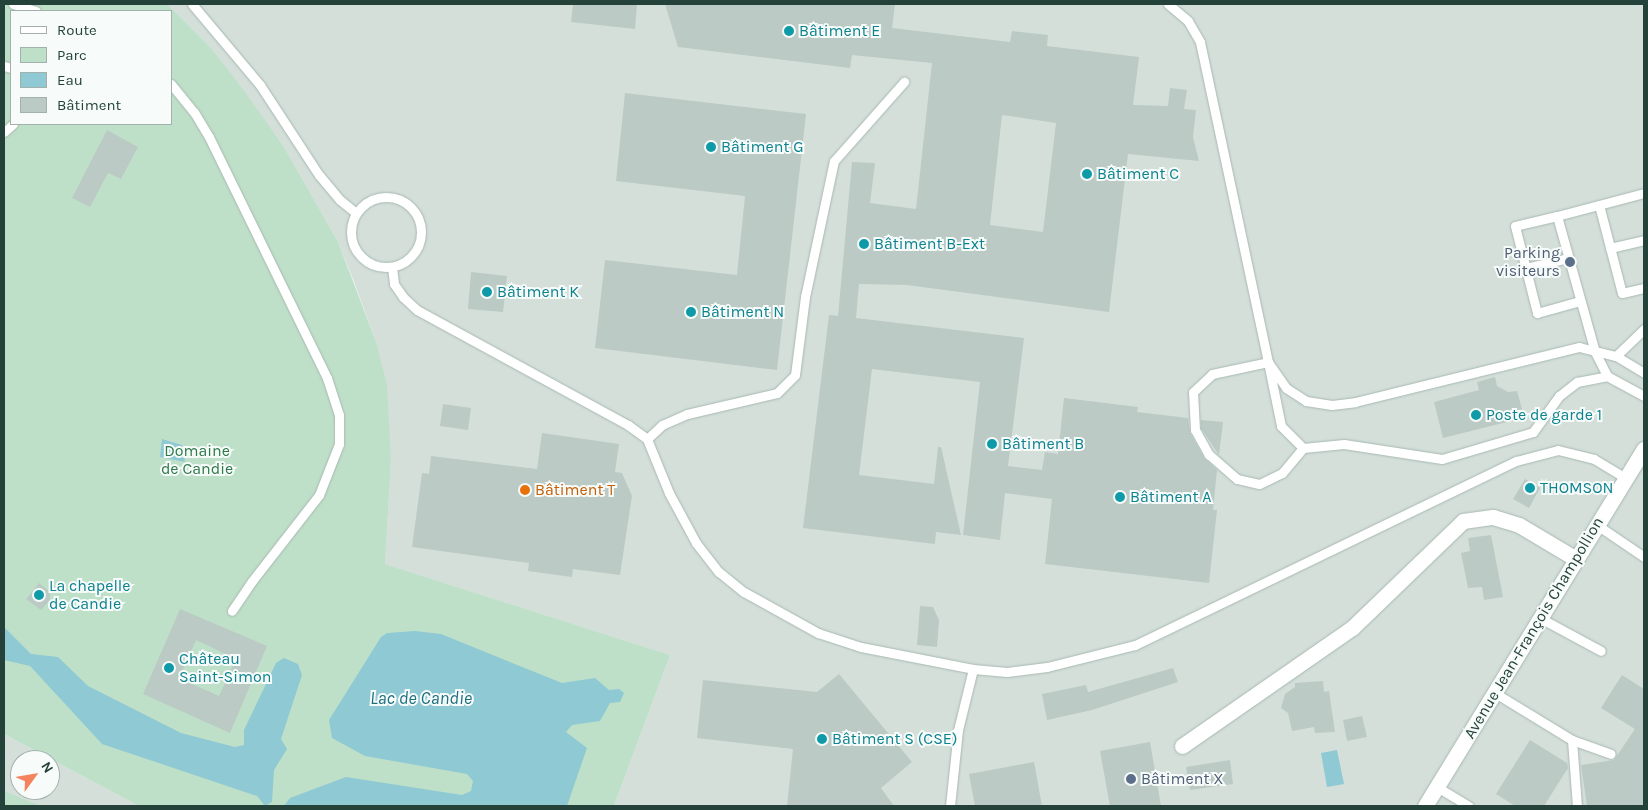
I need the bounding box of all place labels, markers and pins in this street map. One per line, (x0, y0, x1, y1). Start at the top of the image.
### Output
place label: Bâtiment E (799, 21, 880, 41)
marker: Bâtiment E (783, 25, 795, 37)
place label: Bâtiment G (721, 137, 803, 157)
marker: Bâtiment G (705, 141, 717, 153)
place label: Bâtiment C (1097, 164, 1179, 184)
marker: Bâtiment C (1081, 168, 1093, 180)
place label: Bâtiment B-Ext (874, 234, 985, 254)
marker: Bâtiment B-Ext (858, 238, 870, 250)
place label: Parking visiteurs (1496, 243, 1560, 281)
marker: Parking visiteurs (1564, 256, 1576, 268)
place label: Bâtiment K (497, 282, 579, 302)
marker: Bâtiment K (481, 286, 493, 298)
place label: Bâtiment N (701, 302, 784, 322)
marker: Bâtiment N (685, 306, 697, 318)
place label: Poste de garde 1 (1486, 405, 1602, 425)
marker: Poste de garde 1 (1470, 409, 1482, 421)
place label: Bâtiment B (1002, 434, 1084, 454)
marker: Bâtiment B (986, 438, 998, 450)
place label: THOMSON (1540, 478, 1614, 498)
place label: Bâtiment T (535, 480, 615, 500)
marker: THOMSON (1524, 482, 1536, 494)
marker: Bâtiment T (519, 484, 531, 496)
place label: Bâtiment A (1130, 487, 1211, 507)
marker: Bâtiment A (1114, 491, 1126, 503)
place label: La chapelle de Candie (49, 576, 131, 614)
marker: La chapelle de Candie (33, 589, 45, 601)
place label: Château Saint-Simon (179, 649, 271, 687)
marker: Château Saint-Simon (163, 662, 175, 674)
place label: Bâtiment S (CSE) (832, 729, 958, 749)
marker: Bâtiment S (CSE) (816, 733, 828, 745)
place label: Bâtiment X (1141, 769, 1223, 789)
marker: Bâtiment X (1125, 773, 1137, 785)

